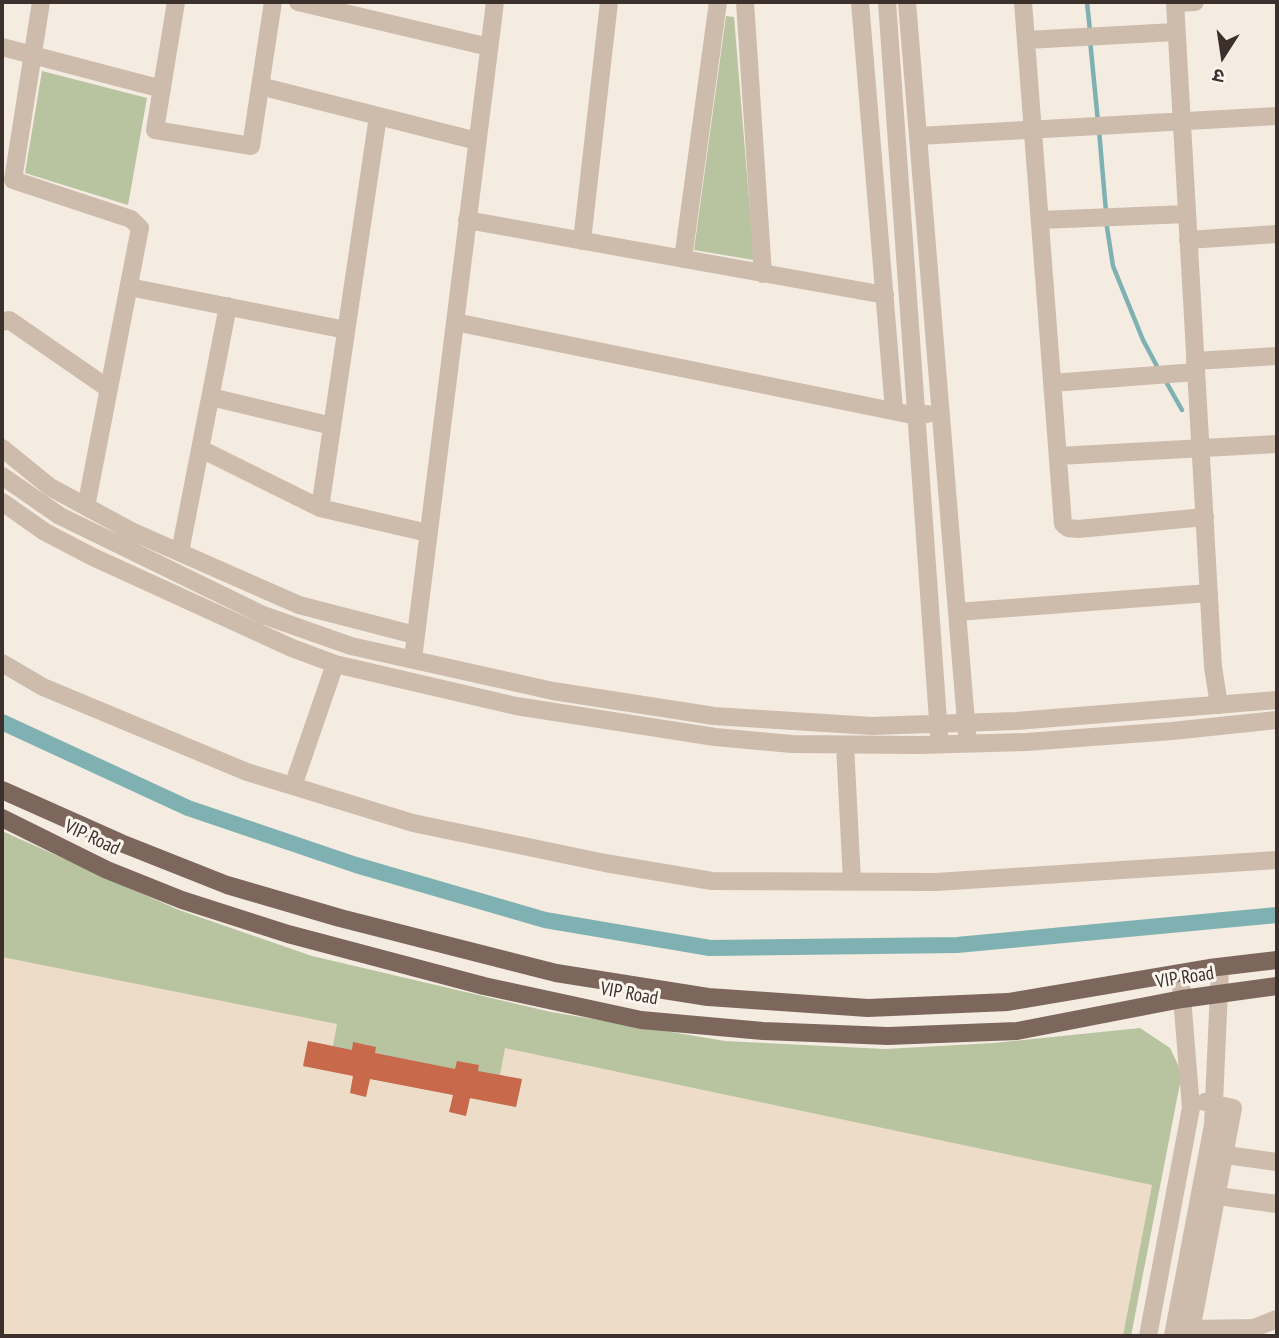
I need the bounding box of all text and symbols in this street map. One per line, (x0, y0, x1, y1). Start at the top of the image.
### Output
north arrow (1188, 21, 1258, 91)
text: उ (1211, 64, 1227, 89)
street label: VIP Road (61, 815, 123, 861)
street label: VIP Road (1154, 962, 1216, 994)
street label: VIP Road (598, 978, 660, 1010)

